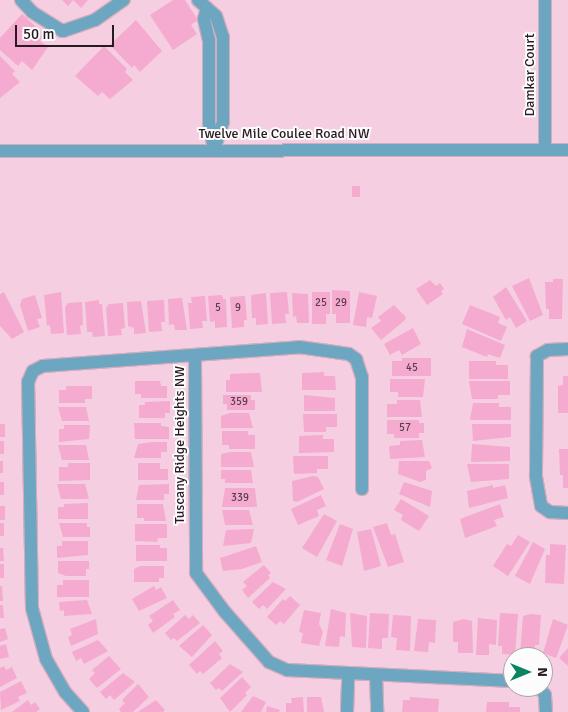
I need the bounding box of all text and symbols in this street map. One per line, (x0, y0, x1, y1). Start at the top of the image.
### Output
scale bar (18, 15, 116, 47)
text: 50 m (23, 25, 54, 43)
street label: Damkar Court (522, 33, 538, 117)
street label: Twelve Mile Coulee Road NW (198, 126, 370, 142)
house number: 25 (315, 296, 327, 310)
house number: 29 (335, 296, 347, 310)
house number: 5 (215, 301, 221, 315)
house number: 9 (235, 301, 241, 315)
house number: 45 (406, 361, 418, 375)
street label: Tuscany Ridge Heights NW (172, 366, 188, 524)
house number: 359 (230, 395, 248, 409)
house number: 57 (399, 421, 411, 435)
house number: 339 (231, 491, 249, 505)
north arrow (503, 647, 553, 697)
text: N (534, 667, 551, 677)

